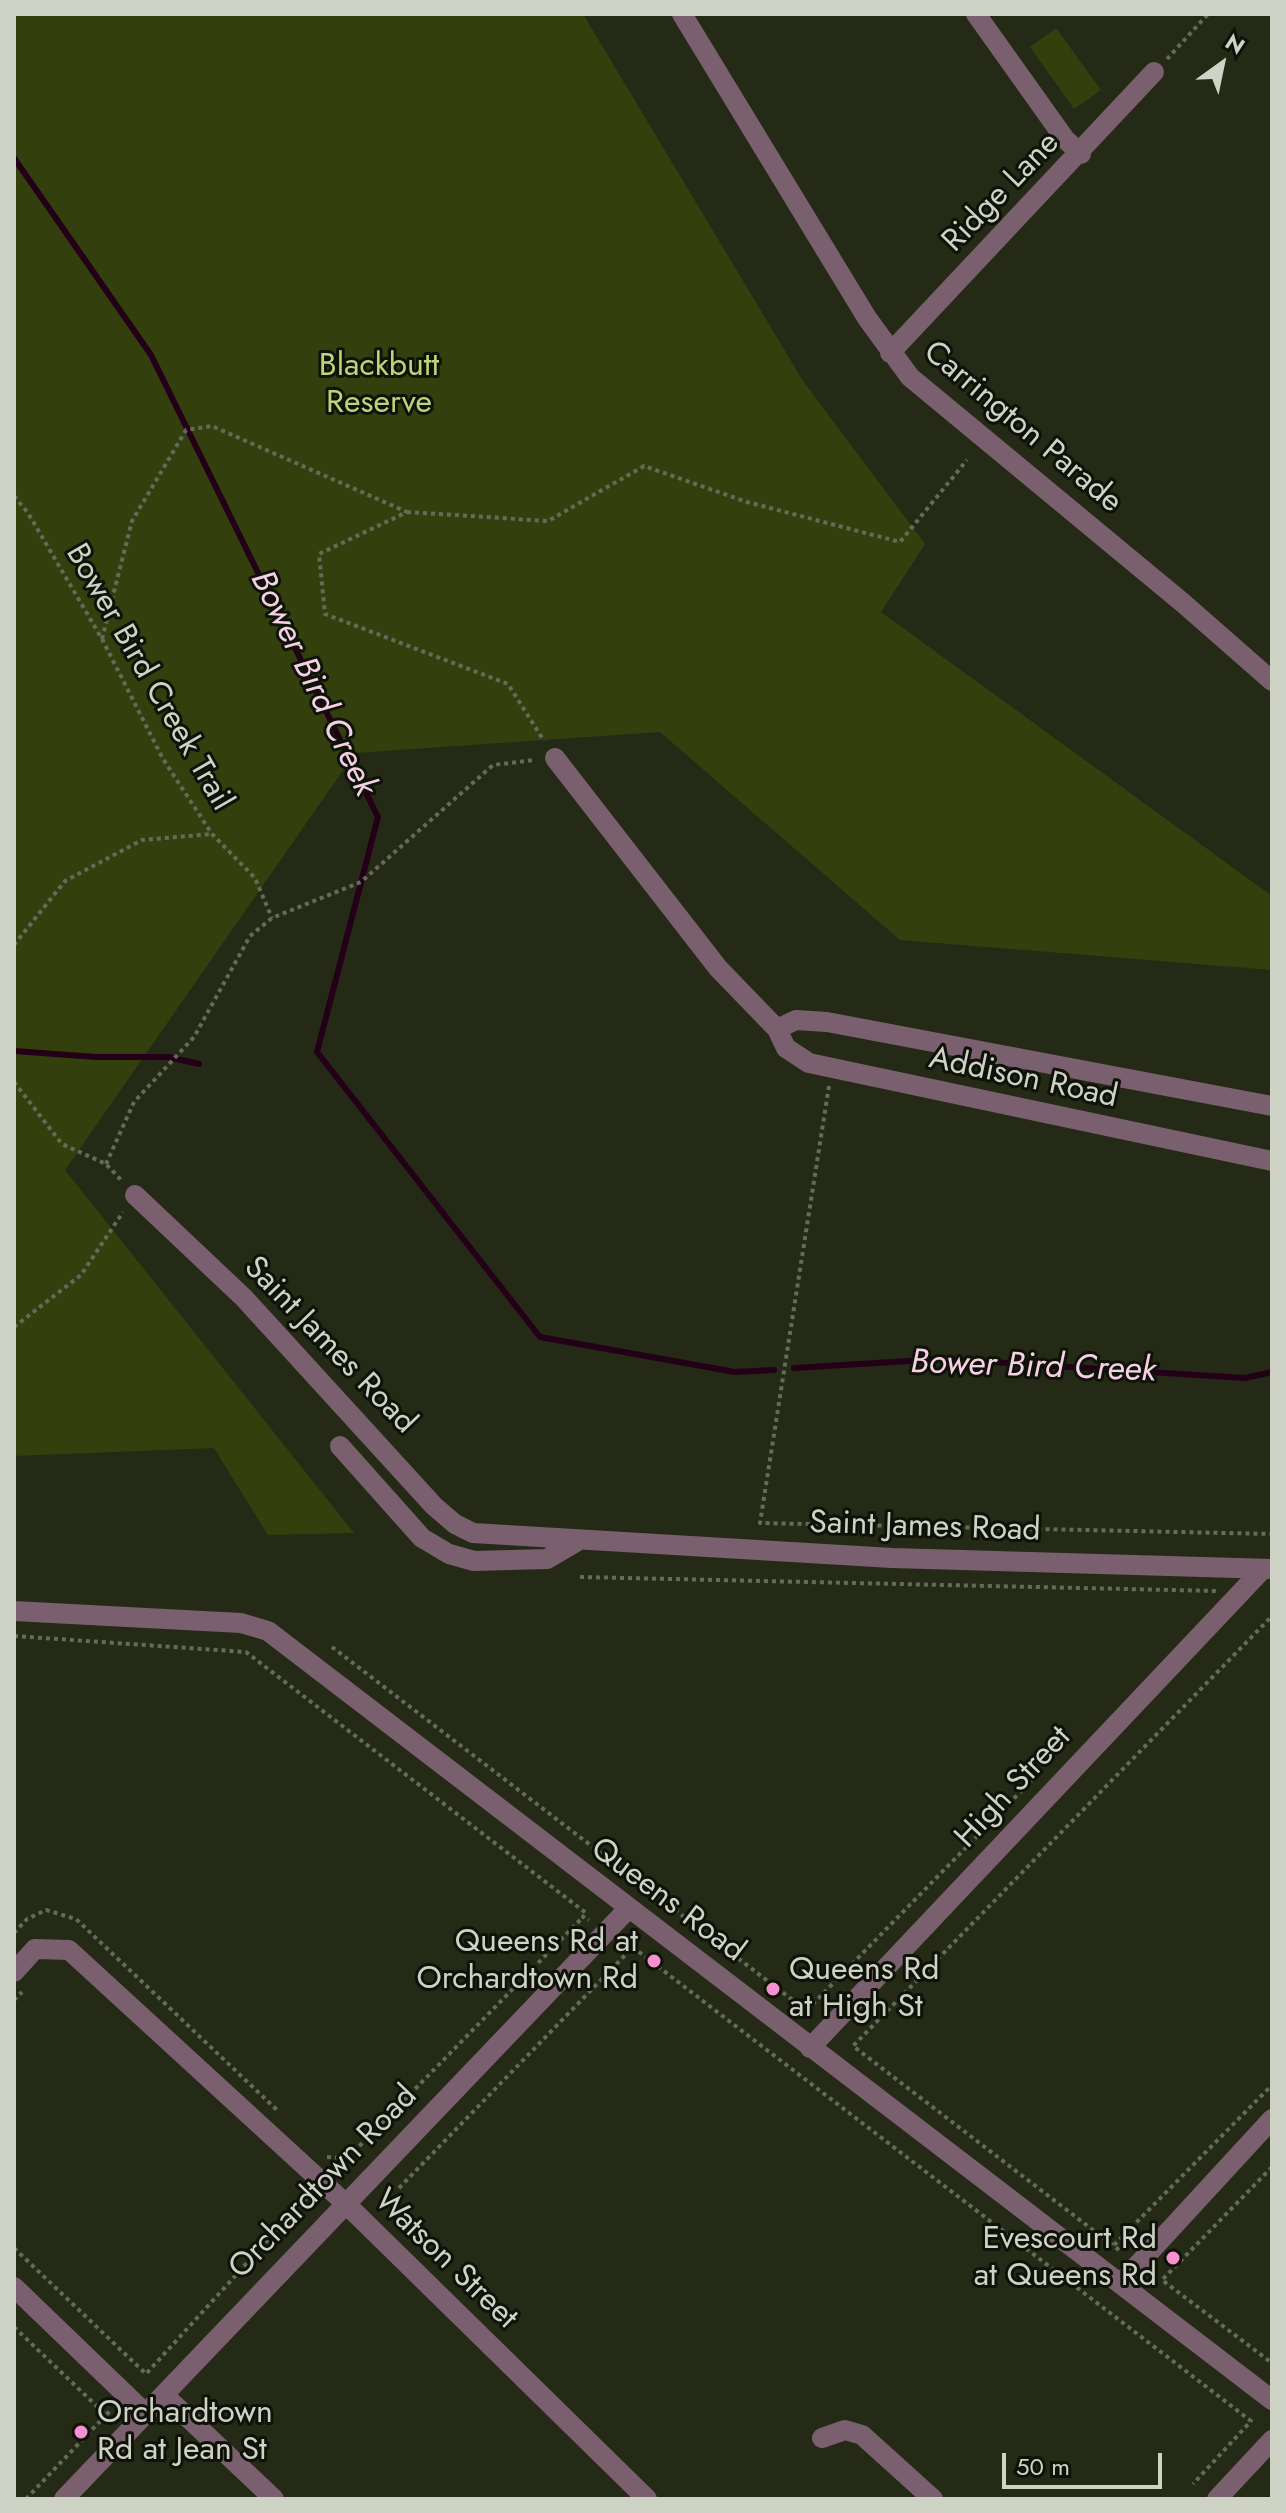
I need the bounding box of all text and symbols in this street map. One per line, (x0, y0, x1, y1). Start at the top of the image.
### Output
north arrow (1182, 24, 1262, 104)
text: N (1219, 26, 1251, 62)
street label: Ridge Lane (935, 125, 1069, 261)
street label: Carrington Parade (915, 334, 1129, 522)
park label: Blackbutt Reserve (319, 348, 439, 423)
street label: Bower Bird Creek Trail (56, 538, 240, 818)
water label: Bower Bird Creek (240, 565, 384, 803)
street label: Addison Road (925, 1040, 1121, 1118)
street label: Saint James Road (235, 1249, 423, 1443)
water label: Bower Bird Creek (910, 1343, 1156, 1393)
street label: Saint James Road (809, 1505, 1041, 1551)
street label: High Street (948, 1719, 1080, 1857)
street label: Queens Road (582, 1830, 752, 1972)
place label: Queens Rd at Orchardtown Rd (417, 1924, 638, 1999)
marker: Queens Rd at Orchardtown Rd (645, 1952, 663, 1970)
place label: Queens Rd at High St (789, 1952, 939, 2027)
marker: Queens Rd at High St (764, 1980, 782, 1998)
street label: Orchardtown Road (222, 2078, 426, 2288)
street label: Watson Street (365, 2182, 525, 2338)
place label: Evescourt Rd at Queens Rd (974, 2221, 1157, 2296)
marker: Evescourt Rd at Queens Rd (1164, 2249, 1182, 2267)
place label: Orchardtown Rd at Jean St (97, 2395, 273, 2470)
marker: Orchardtown Rd at Jean St (72, 2423, 90, 2441)
scale bar (1006, 2437, 1166, 2487)
text: 50 m (1016, 2449, 1070, 2484)

